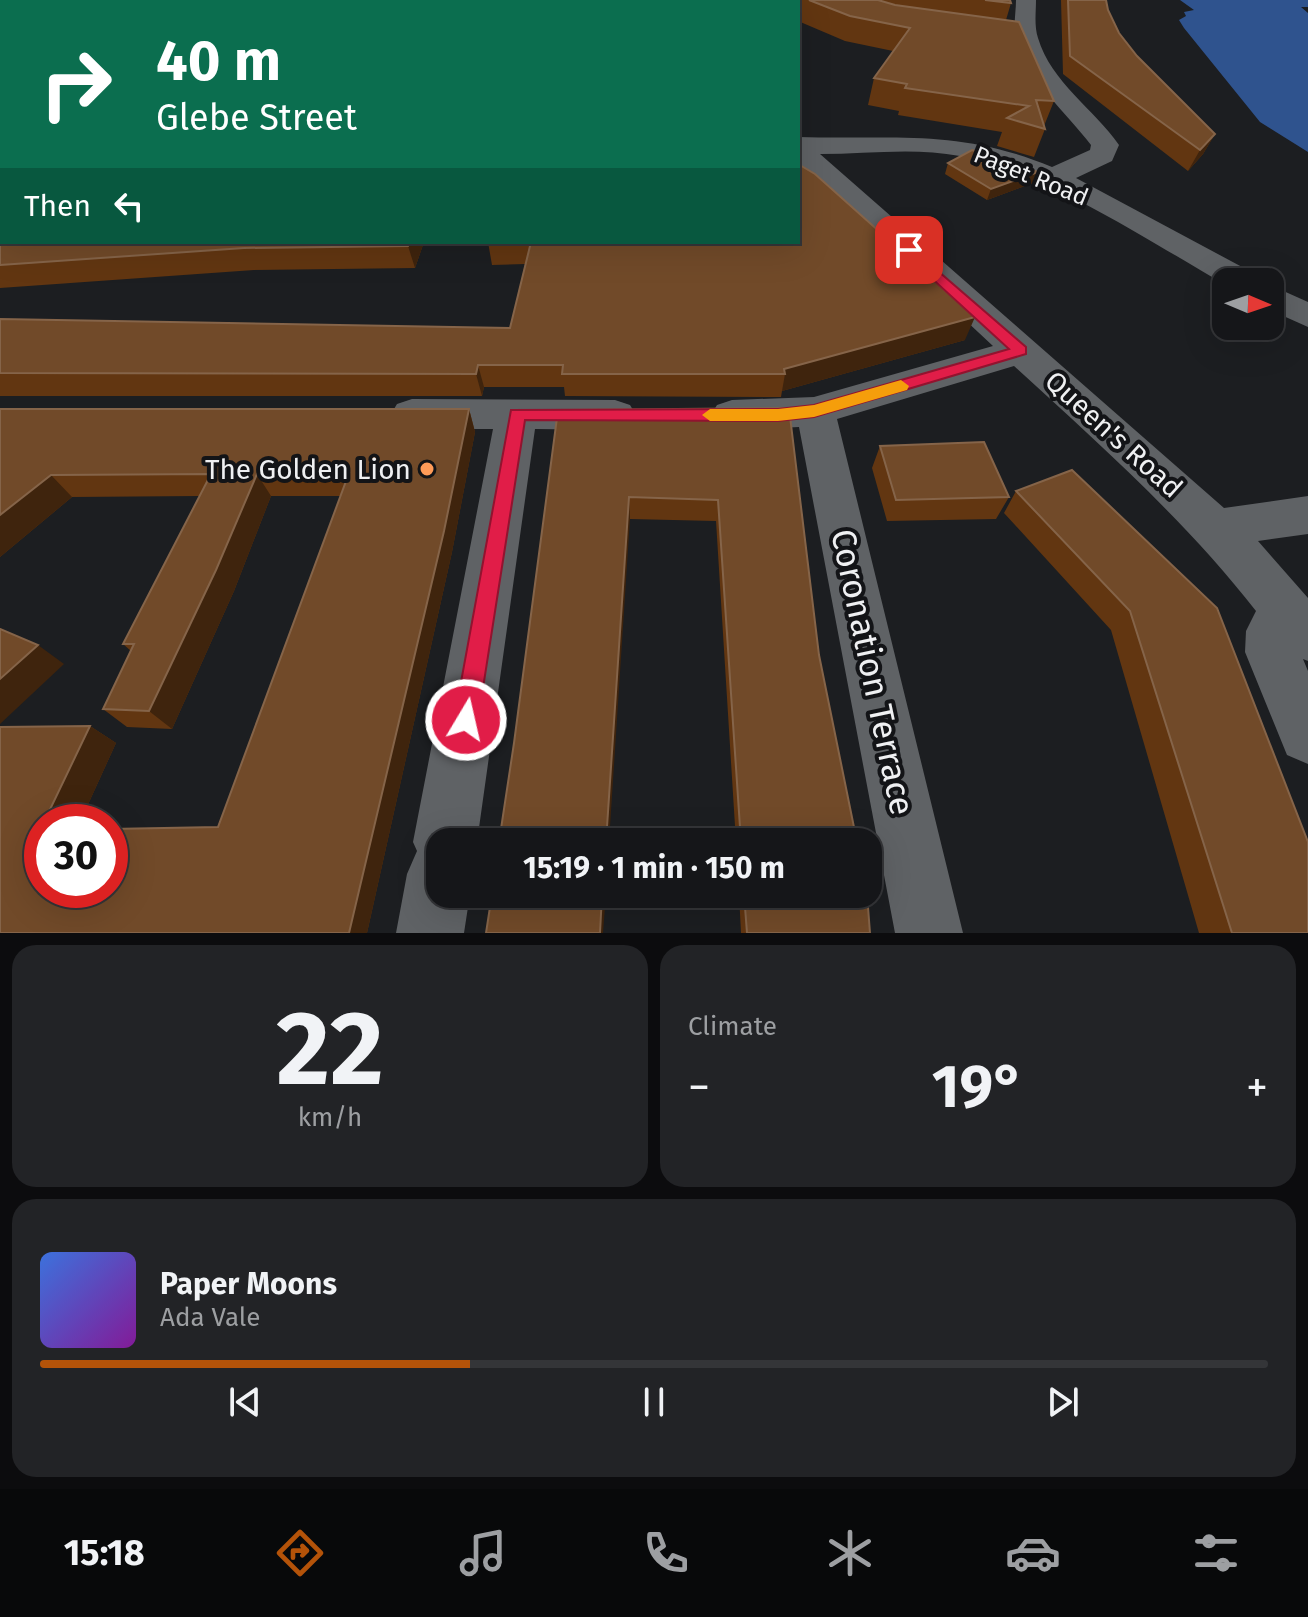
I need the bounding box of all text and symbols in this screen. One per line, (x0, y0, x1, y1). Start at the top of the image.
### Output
text: 40 m (156, 28, 281, 95)
icon: right (24, 32, 128, 136)
text: Glebe Street (156, 96, 357, 140)
street label: Paget Road (970, 140, 1092, 212)
icon: left (107, 184, 151, 228)
text: Then (24, 188, 91, 224)
pin (875, 216, 943, 284)
icon: arrive (887, 228, 931, 272)
north arrow (1212, 268, 1284, 340)
map controls (1212, 268, 1284, 340)
street label: Queen's Road (1038, 364, 1189, 505)
place label: The Golden Lion (205, 453, 411, 486)
marker: The Golden Lion (418, 460, 436, 478)
street label: Coronation Terrace (822, 525, 923, 819)
position arrow (424, 678, 508, 762)
speed limit sign: 30 (24, 804, 128, 908)
text: 15:19 · 1 min · 150 m (523, 850, 785, 886)
text: 22 (276, 987, 384, 1112)
text: Climate (688, 1011, 777, 1042)
text: 19° (932, 1051, 1024, 1123)
text: − (688, 1061, 710, 1114)
text: + (1246, 1061, 1268, 1114)
text: km/h (298, 1102, 362, 1133)
text: Paper Moons (160, 1266, 337, 1302)
text: Ada Vale (160, 1302, 260, 1333)
icon: previous (223, 1380, 267, 1424)
icon: pause (632, 1380, 676, 1424)
icon: next (1041, 1380, 1085, 1424)
icon: directions (272, 1525, 328, 1581)
icon: music (455, 1525, 511, 1581)
icon: phone (638, 1525, 694, 1581)
icon: climate (822, 1525, 878, 1581)
icon: car (1005, 1525, 1061, 1581)
icon: filters (1188, 1525, 1244, 1581)
text: 15:18 (64, 1531, 145, 1575)

